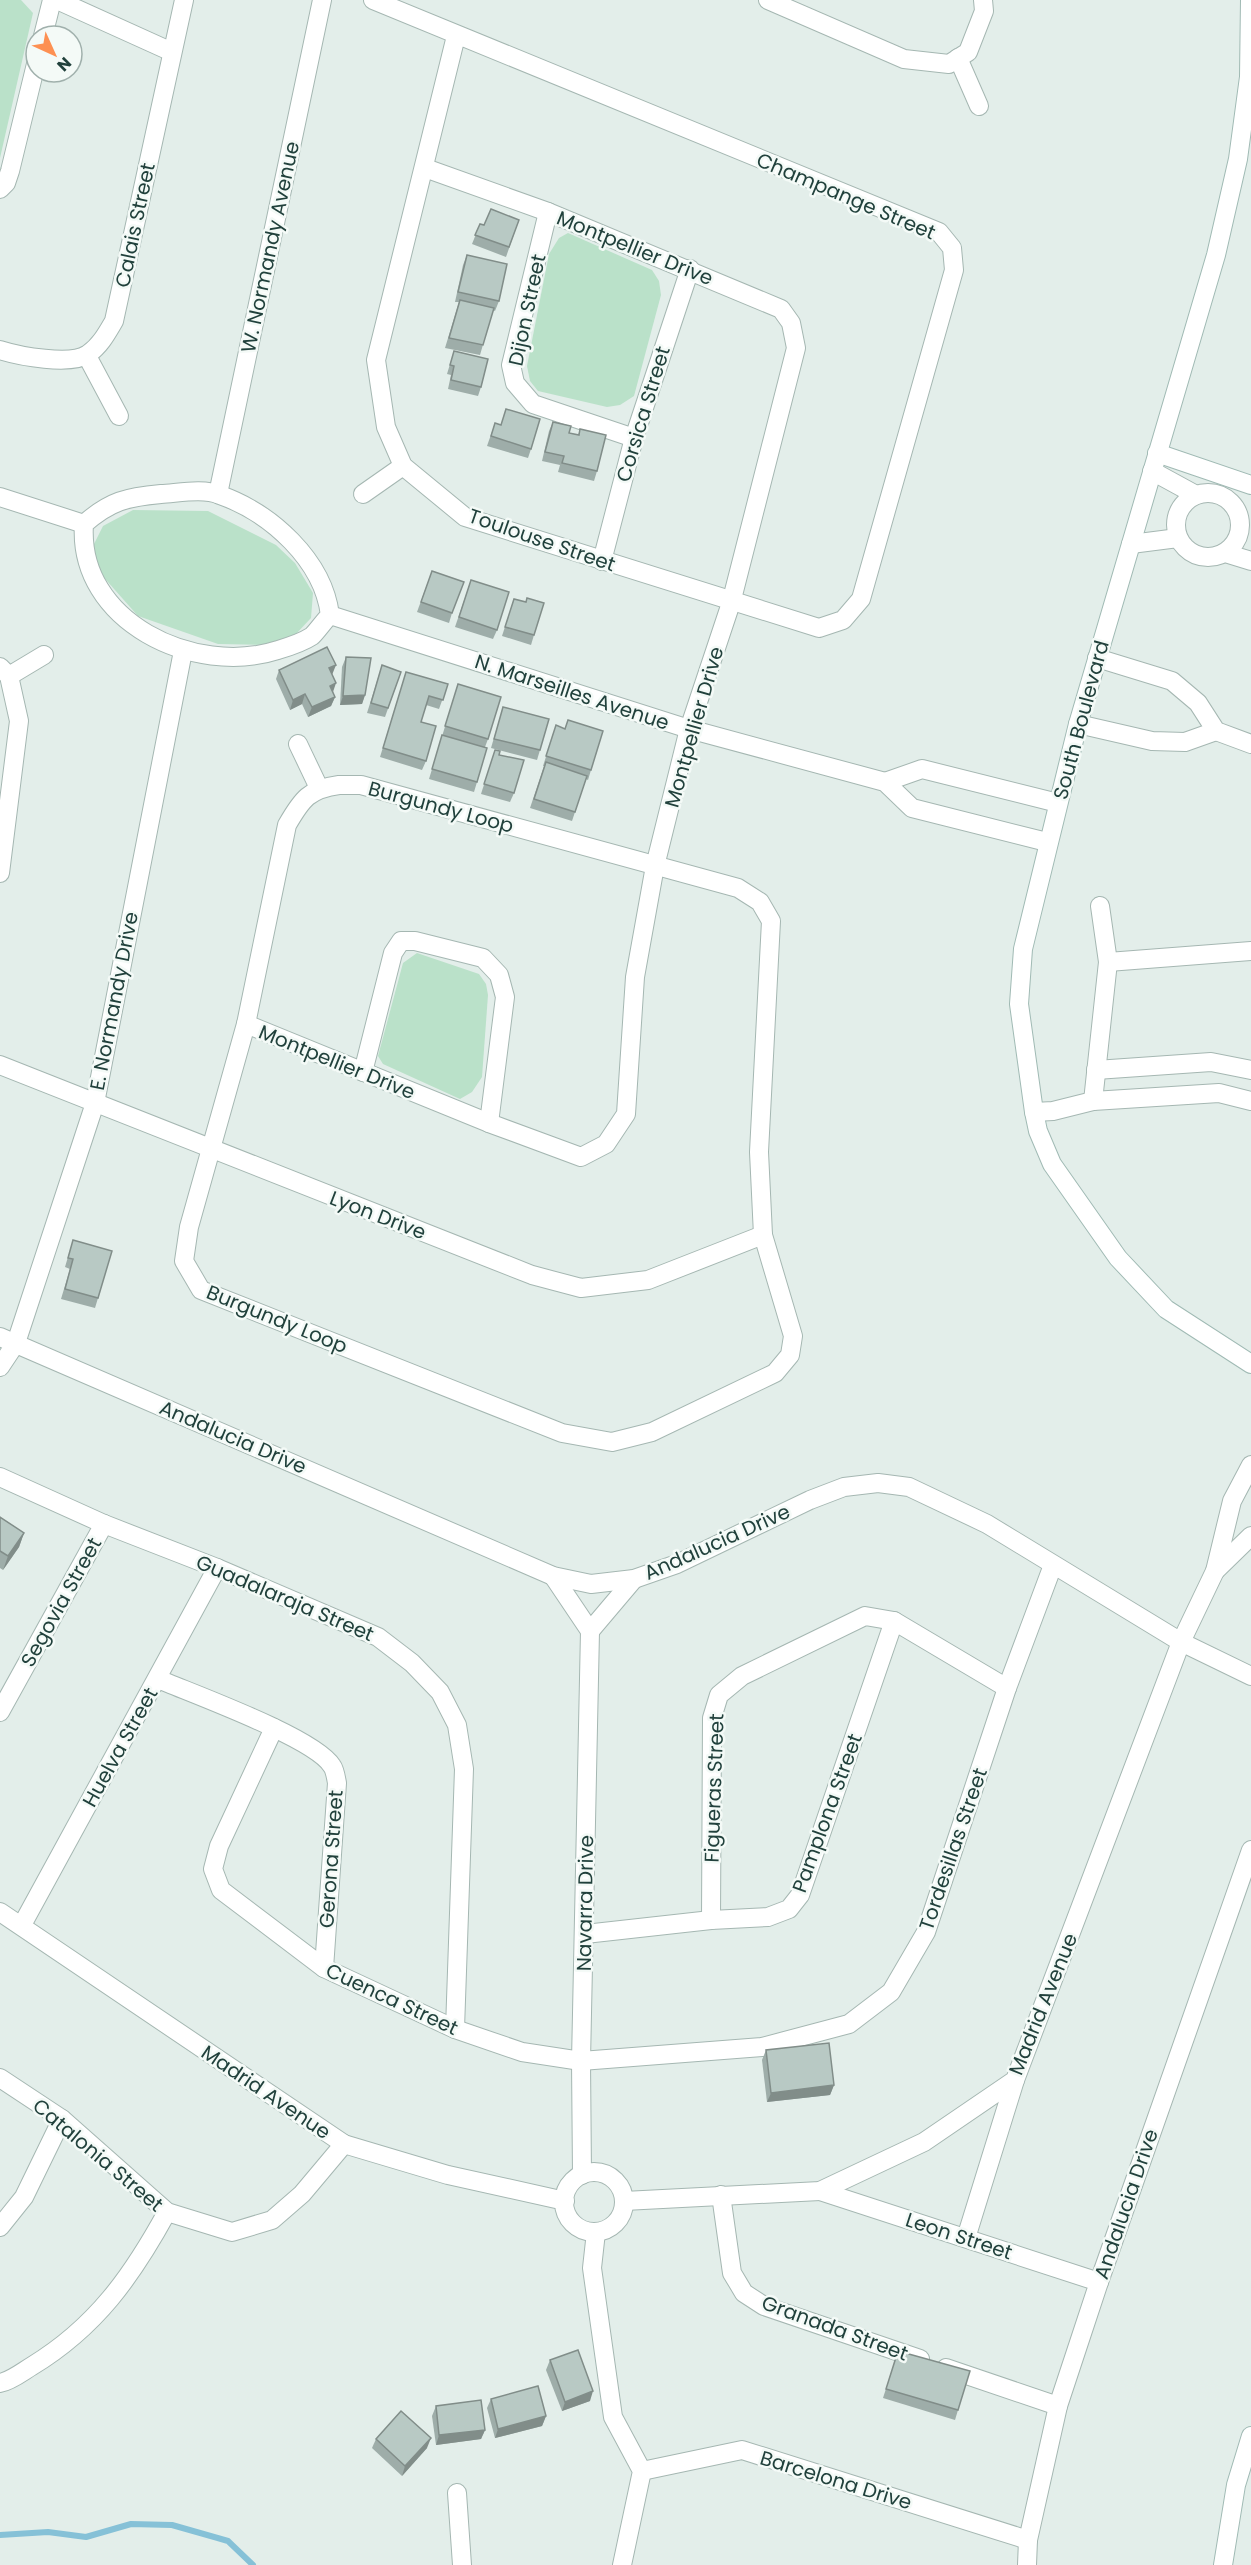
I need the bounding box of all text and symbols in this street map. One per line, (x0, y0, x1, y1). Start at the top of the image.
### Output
north arrow (24, 24, 84, 84)
text: N (52, 52, 77, 77)
street label: W. Normandy Avenue (234, 139, 306, 355)
street label: Champange Street (752, 146, 940, 246)
street label: Calais Street (108, 160, 162, 290)
street label: Montpellier Drive (553, 204, 717, 292)
street label: Dijon Street (502, 252, 552, 368)
street label: Corsica Street (609, 343, 677, 485)
street label: Toulouse Street (465, 502, 619, 578)
street label: South Boulevard (1046, 637, 1116, 803)
street label: Montpellier Drive (658, 643, 730, 811)
street label: N. Marseilles Avenue (471, 647, 673, 737)
street label: Burgundy Loop (365, 774, 517, 840)
street label: E. Normandy Drive (83, 909, 145, 1093)
street label: Montpellier Drive (255, 1018, 419, 1106)
street label: Lyon Drive (326, 1184, 430, 1246)
street label: Burgundy Loop (202, 1278, 352, 1360)
street label: Andalucia Drive (155, 1393, 311, 1481)
street label: Andalucia Drive (640, 1497, 794, 1587)
street label: Segovia Street (14, 1532, 108, 1672)
street label: Guadalaraja Street (192, 1548, 378, 1648)
street label: Huelva Street (76, 1682, 164, 1812)
street label: Figueras Street (697, 1713, 731, 1863)
street label: Pamplona Street (785, 1730, 869, 1896)
street label: Tordesillas Street (912, 1764, 994, 1934)
street label: Gerona Street (312, 1789, 350, 1929)
street label: Navarra Drive (570, 1835, 600, 1971)
street label: Madrid Avenue (1002, 1929, 1084, 2079)
street label: Cuenca Street (321, 1956, 463, 2042)
street label: Madrid Avenue (196, 2038, 336, 2146)
street label: Catalonia Street (27, 2092, 169, 2218)
street label: Andalucia Drive (1087, 2125, 1165, 2283)
street label: Leon Street (902, 2206, 1016, 2266)
street label: Granada Street (758, 2289, 912, 2367)
street label: Barcelona Drive (757, 2444, 915, 2516)

